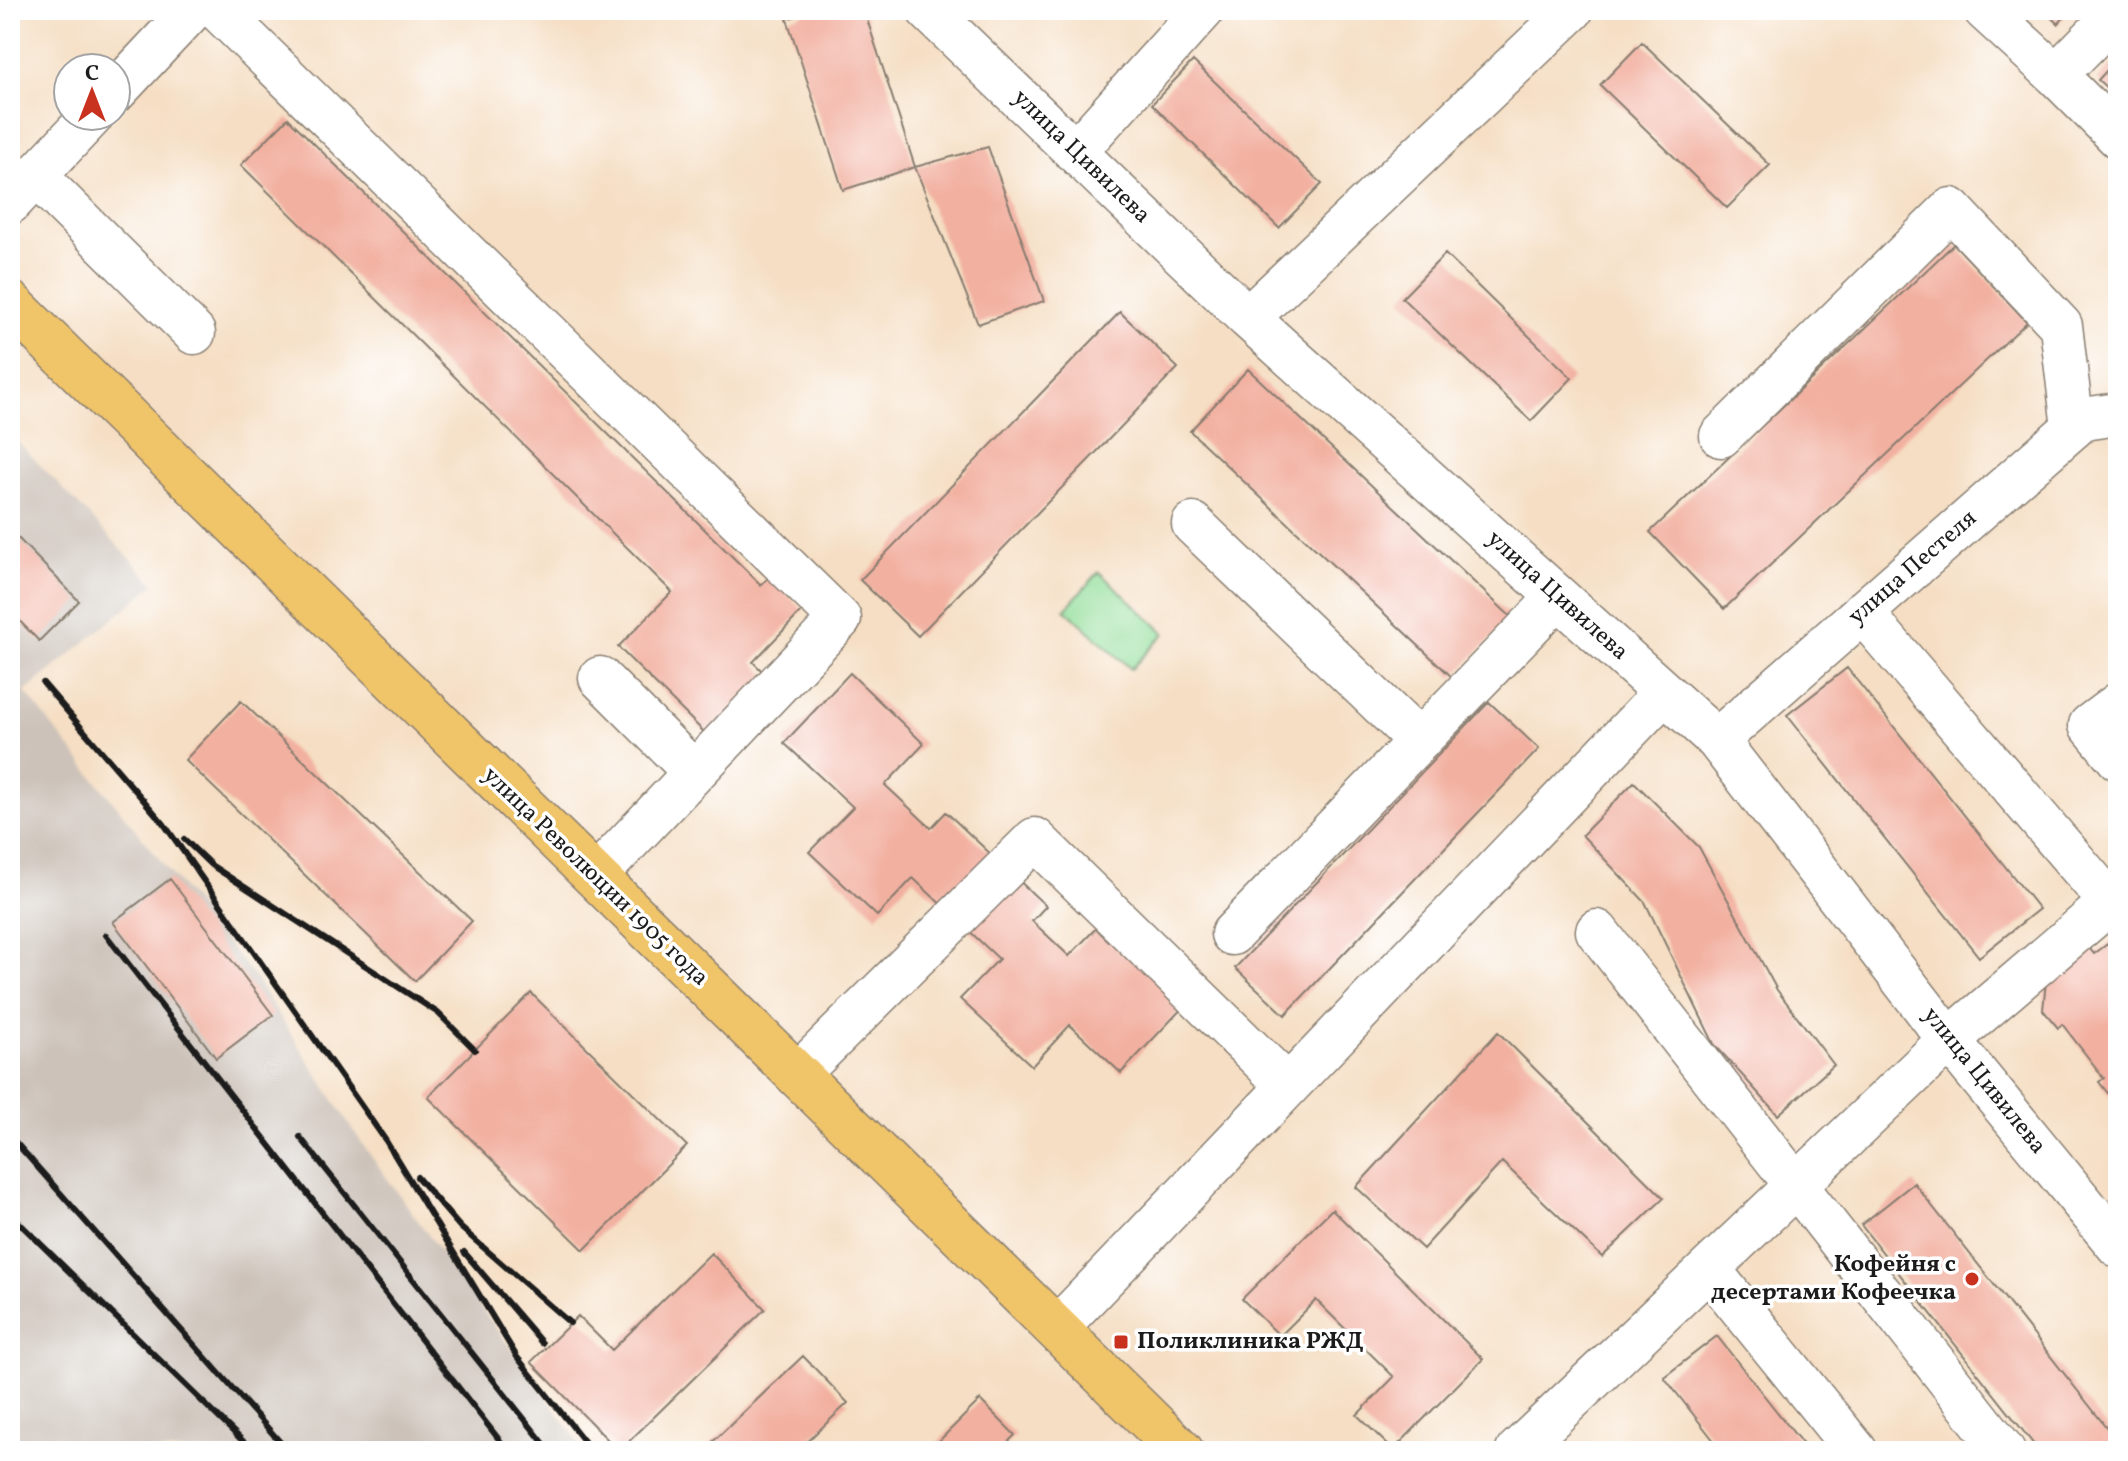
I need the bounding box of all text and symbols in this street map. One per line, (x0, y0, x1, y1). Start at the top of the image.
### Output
north arrow (52, 52, 132, 132)
text: С (85, 59, 99, 90)
street label: улица Цивилева (1004, 82, 1158, 232)
street label: улица Пестеля (1841, 502, 1985, 634)
street label: улица Цивилева (1479, 523, 1635, 669)
street label: улица Революции 1905 года (474, 760, 716, 994)
street label: улица Цивилева (1914, 1000, 2054, 1162)
place label: Кофейня с десертами Кофеечка (1711, 1248, 1956, 1310)
marker: Кофейня с десертами Кофеечка (1963, 1270, 1981, 1288)
place label: Поликлиника РЖД (1137, 1325, 1364, 1359)
marker: Поликлиника РЖД (1112, 1333, 1130, 1351)

